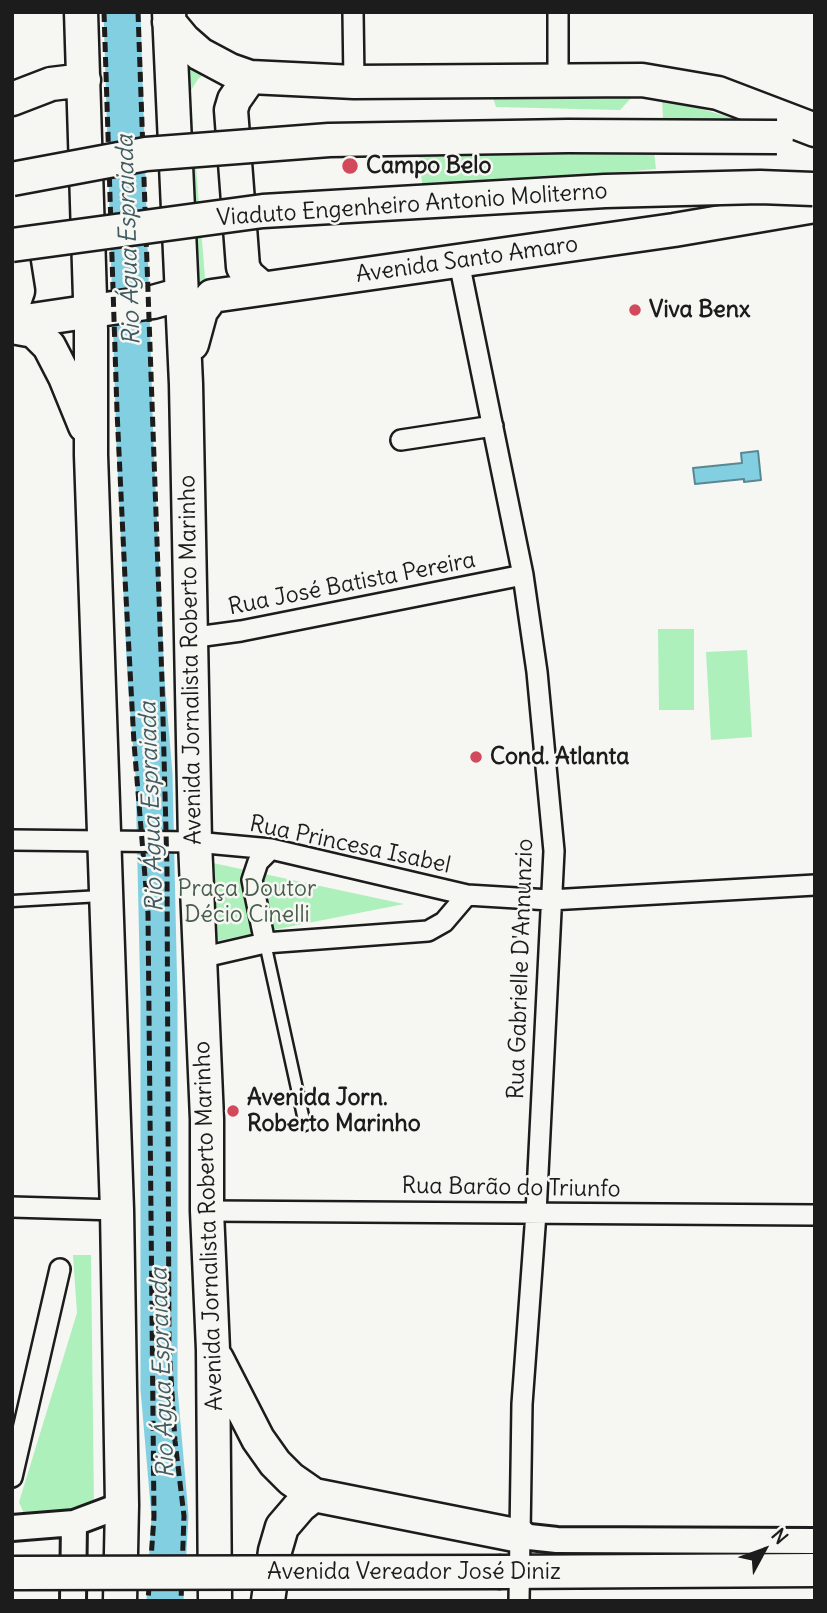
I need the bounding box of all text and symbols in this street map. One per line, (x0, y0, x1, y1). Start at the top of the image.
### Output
water label: Rio Água Espraiada (111, 134, 147, 346)
place label: Campo Belo (366, 152, 491, 180)
marker: Campo Belo (340, 156, 360, 176)
street label: Viaduto Engenheiro Antonio Moliterno (216, 178, 608, 232)
street label: Avenida Santo Amaro (354, 231, 580, 289)
place label: Viva Benx (649, 296, 750, 324)
marker: Viva Benx (627, 302, 643, 318)
street label: Avenida Jornalista Roberto Marinho (174, 475, 208, 845)
street label: Rua José Batista Pereira (226, 546, 478, 622)
water label: Rio Água Espraiada (134, 701, 170, 913)
place label: Cond. Atlanta (490, 743, 629, 771)
marker: Cond. Atlanta (468, 749, 484, 765)
street label: Rua Princesa Isabel (247, 810, 453, 880)
street label: Rua Gabrielle D'Annunzio (503, 838, 539, 1100)
park label: Praça Doutor Décio Cinelli (178, 875, 316, 929)
street label: Avenida Jornalista Roberto Marinho (189, 1041, 229, 1411)
place label: Avenida Jorn. Roberto Marinho (247, 1084, 421, 1138)
marker: Avenida Jorn. Roberto Marinho (225, 1103, 241, 1119)
street label: Rua Barão do Triunfo (401, 1172, 621, 1204)
water label: Rio Água Espraiada (145, 1267, 181, 1479)
north arrow (729, 1515, 799, 1585)
text: N (766, 1523, 793, 1549)
street label: Avenida Vereador José Diniz (267, 1558, 561, 1586)

